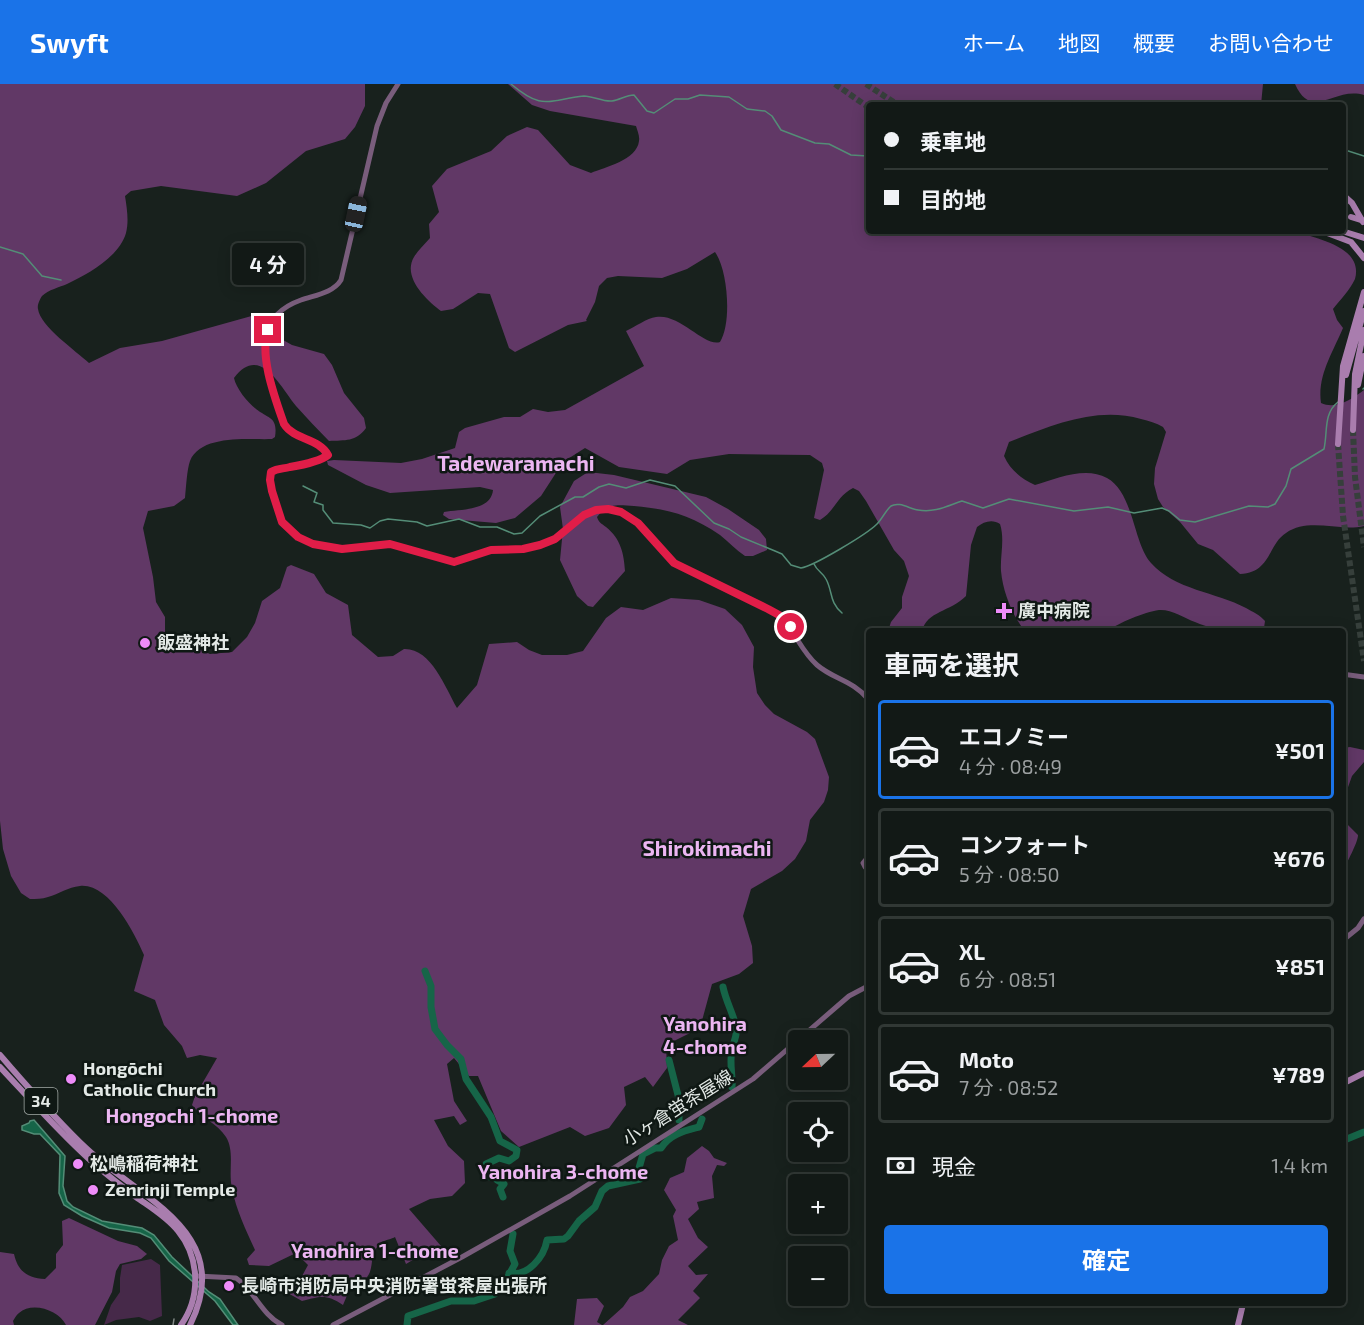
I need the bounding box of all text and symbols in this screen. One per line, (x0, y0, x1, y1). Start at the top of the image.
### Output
text: Swyft (30, 25, 109, 59)
text: ホーム (963, 30, 1025, 55)
text: 地図 (1058, 30, 1100, 55)
text: 概要 (1133, 30, 1175, 55)
text: お問い合わせ (1208, 30, 1334, 55)
text: 乗車地 (920, 128, 986, 154)
text: 目的地 (920, 186, 986, 212)
car (343, 195, 369, 233)
callout: 4 分 (232, 243, 304, 285)
text: 4 分 (249, 252, 287, 276)
route end (254, 316, 281, 343)
district label: Tadewaramachi (437, 450, 595, 475)
place label: 廣中病院 (1018, 599, 1090, 621)
marker: 廣中病院 (995, 602, 1013, 620)
route start (777, 613, 804, 640)
place label: 飯盛神社 (157, 631, 229, 653)
marker: 飯盛神社 (138, 636, 152, 650)
text: 車両を選択 (884, 648, 1019, 680)
icon: car (887, 723, 941, 777)
text: エコノミー (959, 723, 1069, 749)
text: ¥501 (1275, 737, 1325, 763)
text: 4 分 · 08:49 (959, 754, 1062, 778)
icon: car (887, 831, 941, 885)
text: コンフォート (959, 831, 1090, 857)
district label: Shirokimachi (642, 835, 772, 860)
text: ¥676 (1273, 845, 1325, 871)
text: 5 分 · 08:50 (959, 862, 1060, 886)
text: XL (959, 938, 985, 964)
icon: car (887, 939, 941, 993)
text: ¥851 (1275, 953, 1325, 979)
text: 6 分 · 08:51 (959, 967, 1056, 991)
district label: Yanohira 4-chome (663, 1011, 747, 1058)
north arrow (788, 1030, 848, 1090)
map controls (788, 1030, 848, 1306)
text: Moto (959, 1046, 1014, 1072)
icon: car (887, 1047, 941, 1101)
place label: Hongōchi Catholic Church (83, 1057, 216, 1100)
text: ¥789 (1272, 1061, 1325, 1087)
street label: 小ヶ倉蛍茶屋線 (618, 1064, 737, 1150)
marker: Hongōchi Catholic Church (64, 1072, 78, 1086)
text: 7 分 · 08:52 (959, 1075, 1058, 1099)
road number: 34 (24, 1088, 57, 1114)
button: locate (788, 1102, 848, 1162)
district label: Hongochi 1-chome (106, 1103, 278, 1127)
icon: cash (884, 1149, 917, 1182)
place label: 松嶋稲荷神社 (90, 1152, 198, 1174)
text: 現金 (932, 1153, 976, 1179)
text: 1.4 km (1271, 1153, 1328, 1177)
marker: 松嶋稲荷神社 (71, 1157, 85, 1171)
district label: Yanohira 3-chome (478, 1159, 648, 1183)
button: + (788, 1174, 848, 1234)
place label: Zenrinji Temple (105, 1178, 235, 1200)
marker: Zenrinji Temple (86, 1183, 100, 1197)
button: 確定 (884, 1225, 1328, 1294)
district label: Yanohira 1-chome (291, 1238, 459, 1262)
button: − (788, 1246, 848, 1306)
place label: 長崎市消防局中央消防署蛍茶屋出張所 (241, 1274, 547, 1296)
marker: 長崎市消防局中央消防署蛍茶屋出張所 (222, 1279, 236, 1293)

